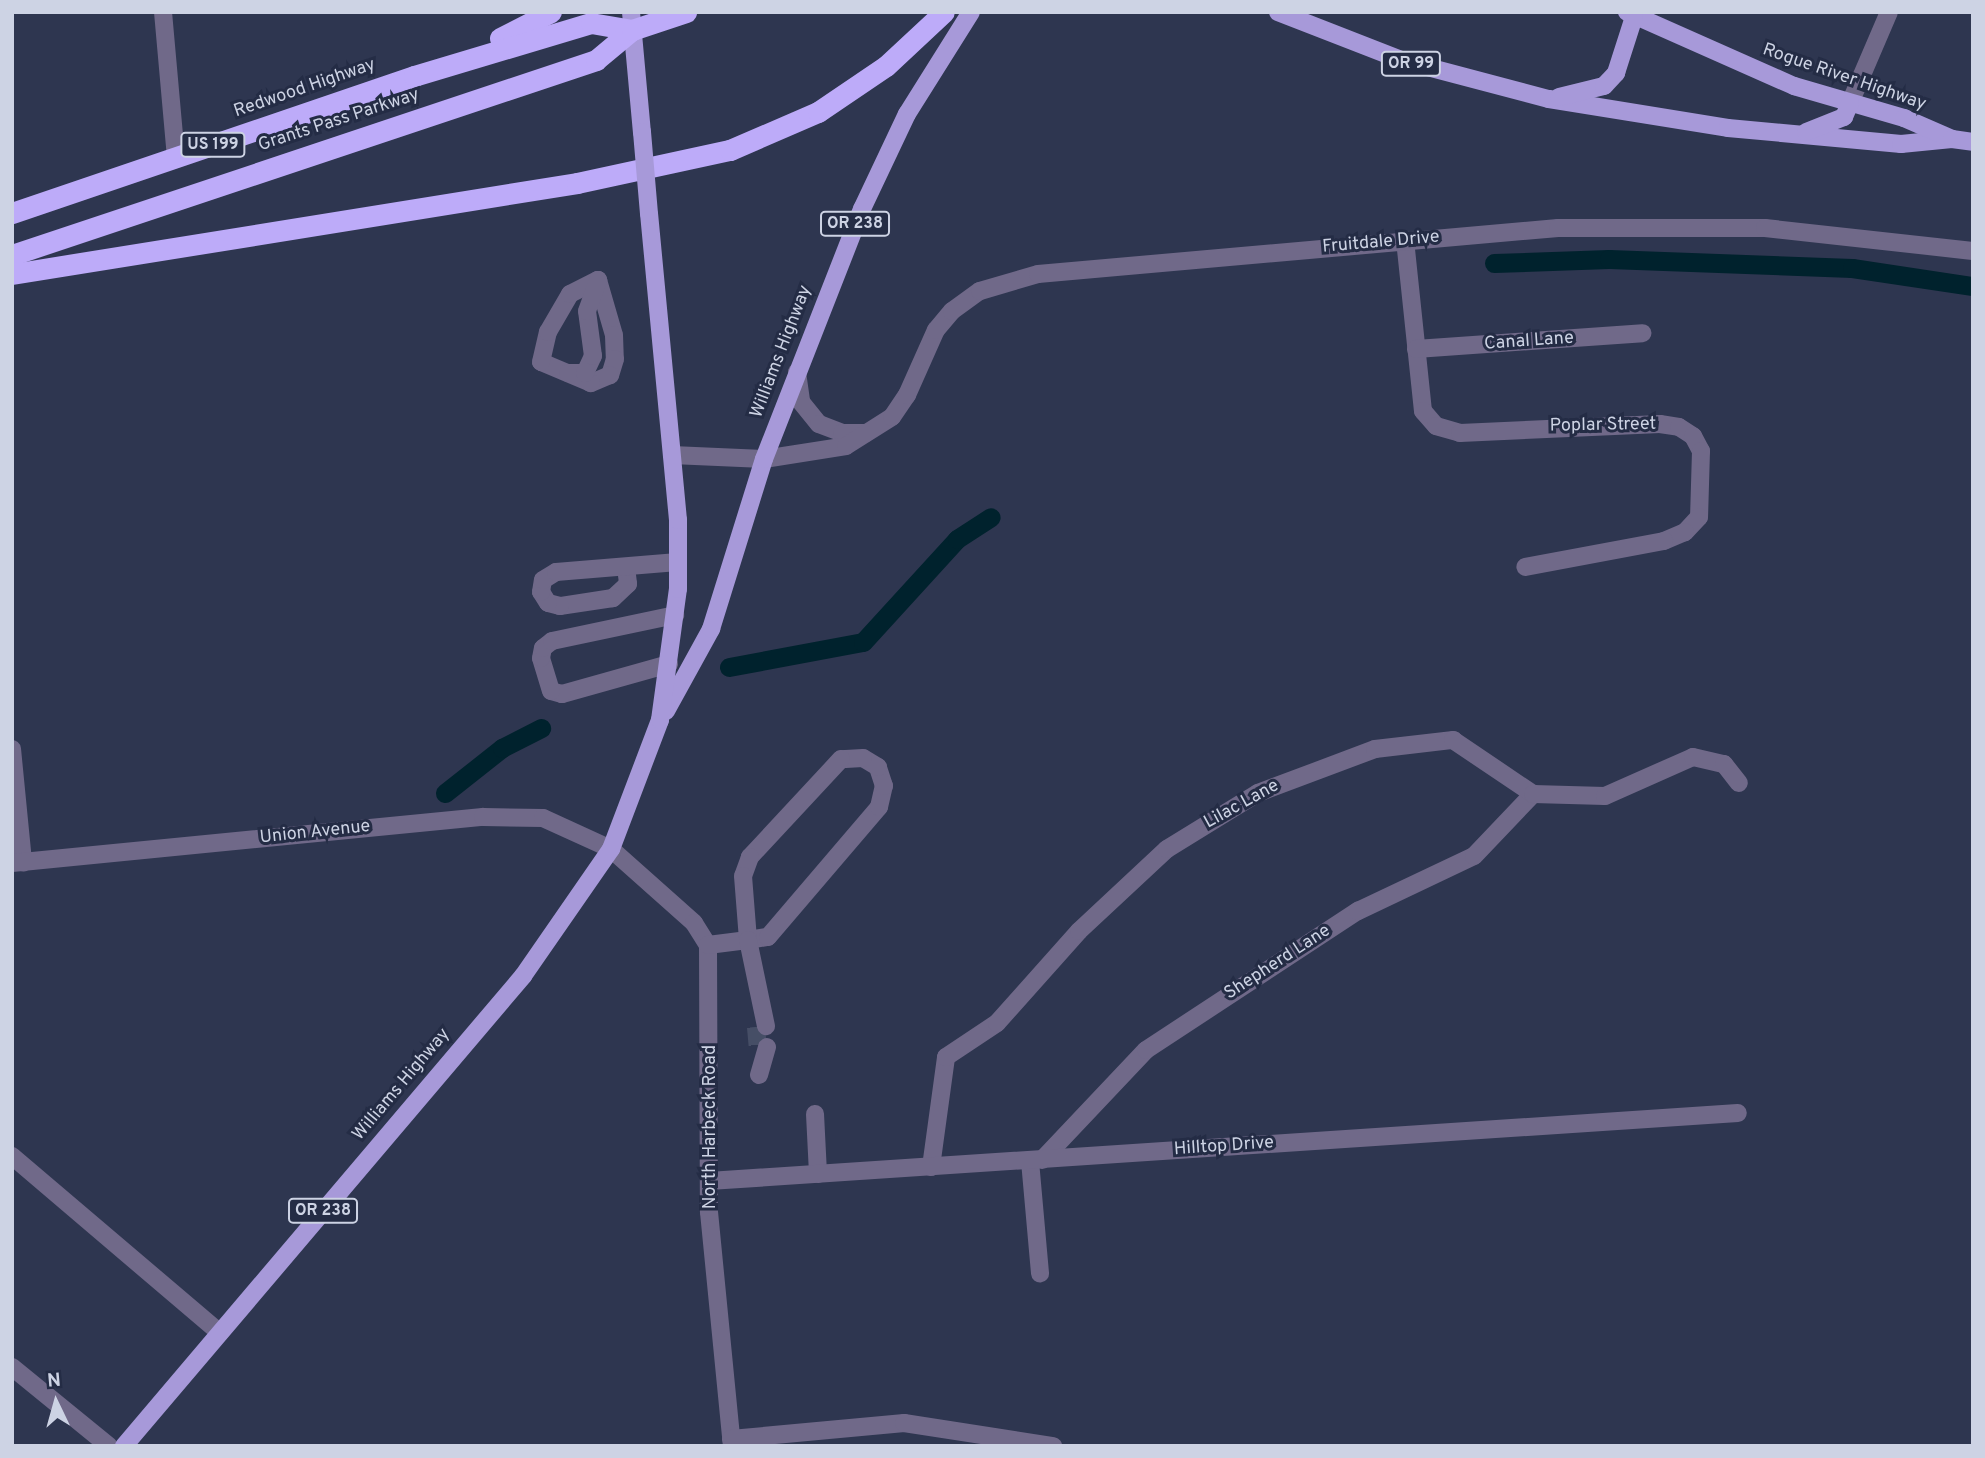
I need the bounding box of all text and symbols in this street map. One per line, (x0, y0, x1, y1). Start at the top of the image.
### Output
street label: Rogue River Highway (1759, 40, 1929, 116)
road number: OR 99 (1380, 52, 1442, 76)
street label: Redwood Highway (231, 55, 379, 123)
street label: Grants Pass Parkway (256, 85, 422, 157)
road number: US 199 (180, 132, 246, 158)
road number: OR 238 (820, 212, 890, 236)
street label: Fruitdale Drive (1321, 227, 1441, 259)
street label: Williams Highway (747, 283, 817, 421)
street label: Canal Lane (1483, 328, 1575, 356)
street label: Poplar Street (1549, 414, 1657, 438)
street label: Lilac Lane (1201, 776, 1283, 834)
street label: Union Avenue (258, 816, 372, 850)
street label: Shepherd Lane (1221, 921, 1335, 1005)
street label: Williams Highway (349, 1024, 455, 1146)
street label: North Harbeck Road (700, 1045, 722, 1209)
street label: Hilltop Drive (1173, 1133, 1275, 1161)
road number: OR 238 (288, 1198, 358, 1224)
north arrow (21, 1367, 91, 1437)
text: N (46, 1369, 62, 1394)

